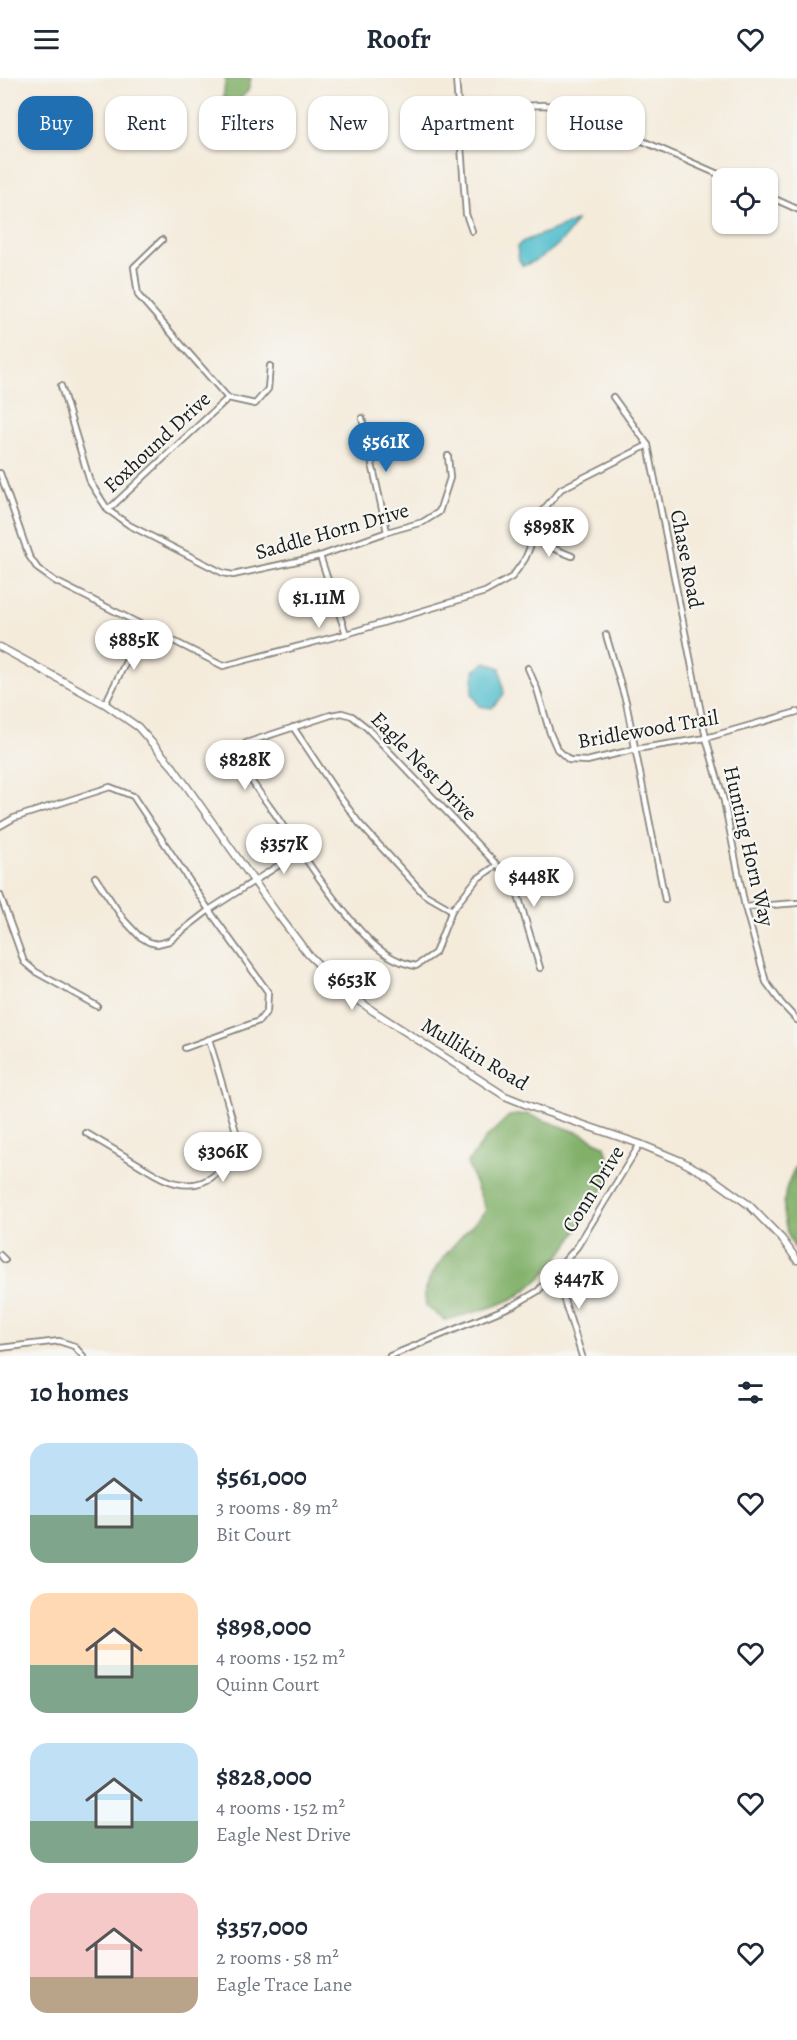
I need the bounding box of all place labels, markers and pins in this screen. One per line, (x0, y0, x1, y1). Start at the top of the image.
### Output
pin: $561K (344, 422, 428, 473)
pin: $898K (507, 507, 591, 558)
pin: $1.11M (270, 578, 368, 629)
pin: $885K (92, 620, 176, 671)
pin: $828K (203, 740, 287, 791)
pin: $357K (242, 824, 326, 875)
pin: $448K (492, 857, 576, 908)
pin: $653K (310, 960, 394, 1011)
pin: $306K (181, 1132, 265, 1183)
pin: $447K (537, 1259, 621, 1310)

